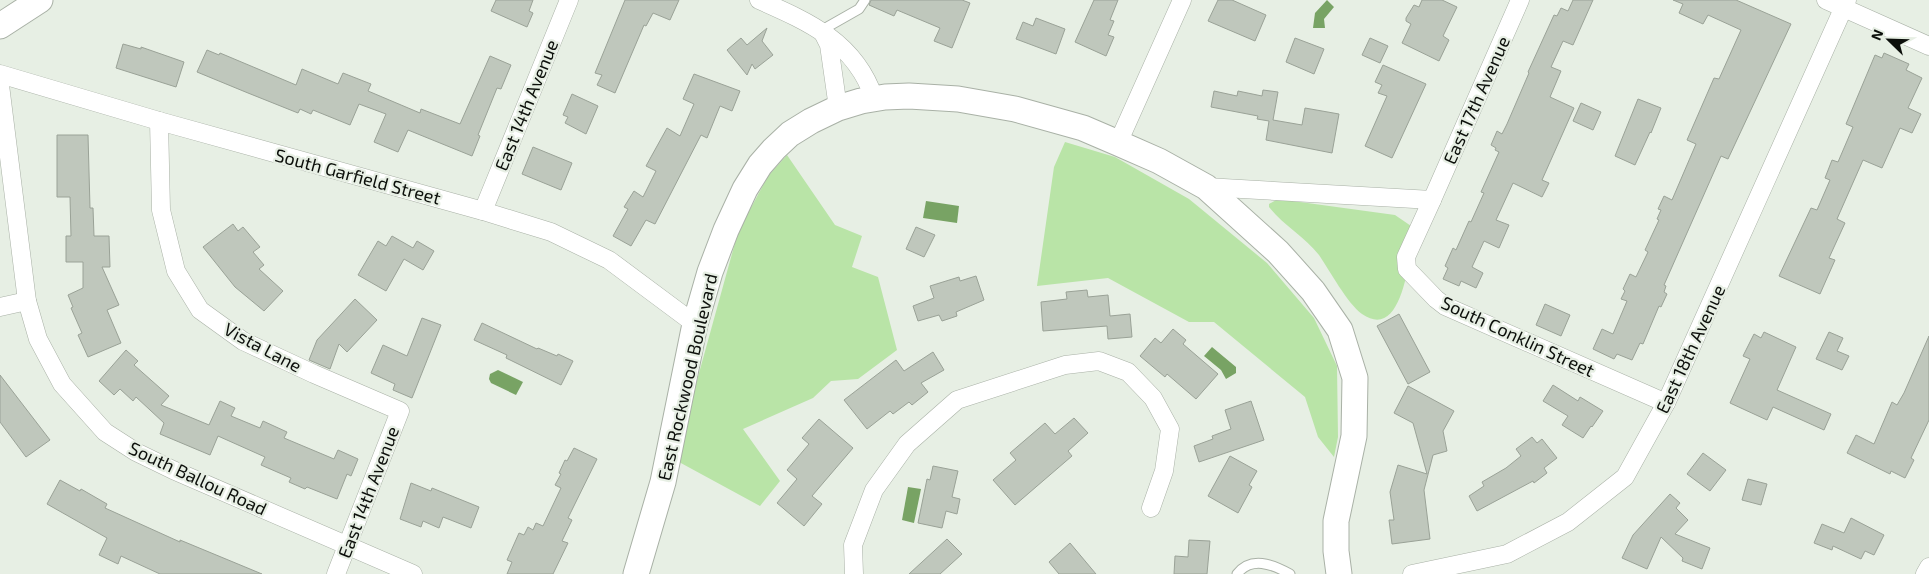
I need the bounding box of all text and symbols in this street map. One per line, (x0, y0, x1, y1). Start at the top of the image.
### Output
north arrow (1864, 15, 1914, 65)
text: N (1867, 27, 1886, 43)
street label: East 17th Avenue (1438, 33, 1514, 167)
street label: East 14th Avenue (490, 36, 562, 174)
street label: South Garfield Street (273, 143, 443, 209)
street label: East Rockwood Boulevard (652, 271, 722, 483)
street label: East 18th Avenue (1651, 281, 1729, 417)
street label: South Conklin Street (1438, 291, 1598, 381)
street label: Vista Lane (220, 317, 306, 377)
street label: East 14th Avenue (333, 423, 403, 561)
street label: South Ballou Road (126, 436, 270, 520)

